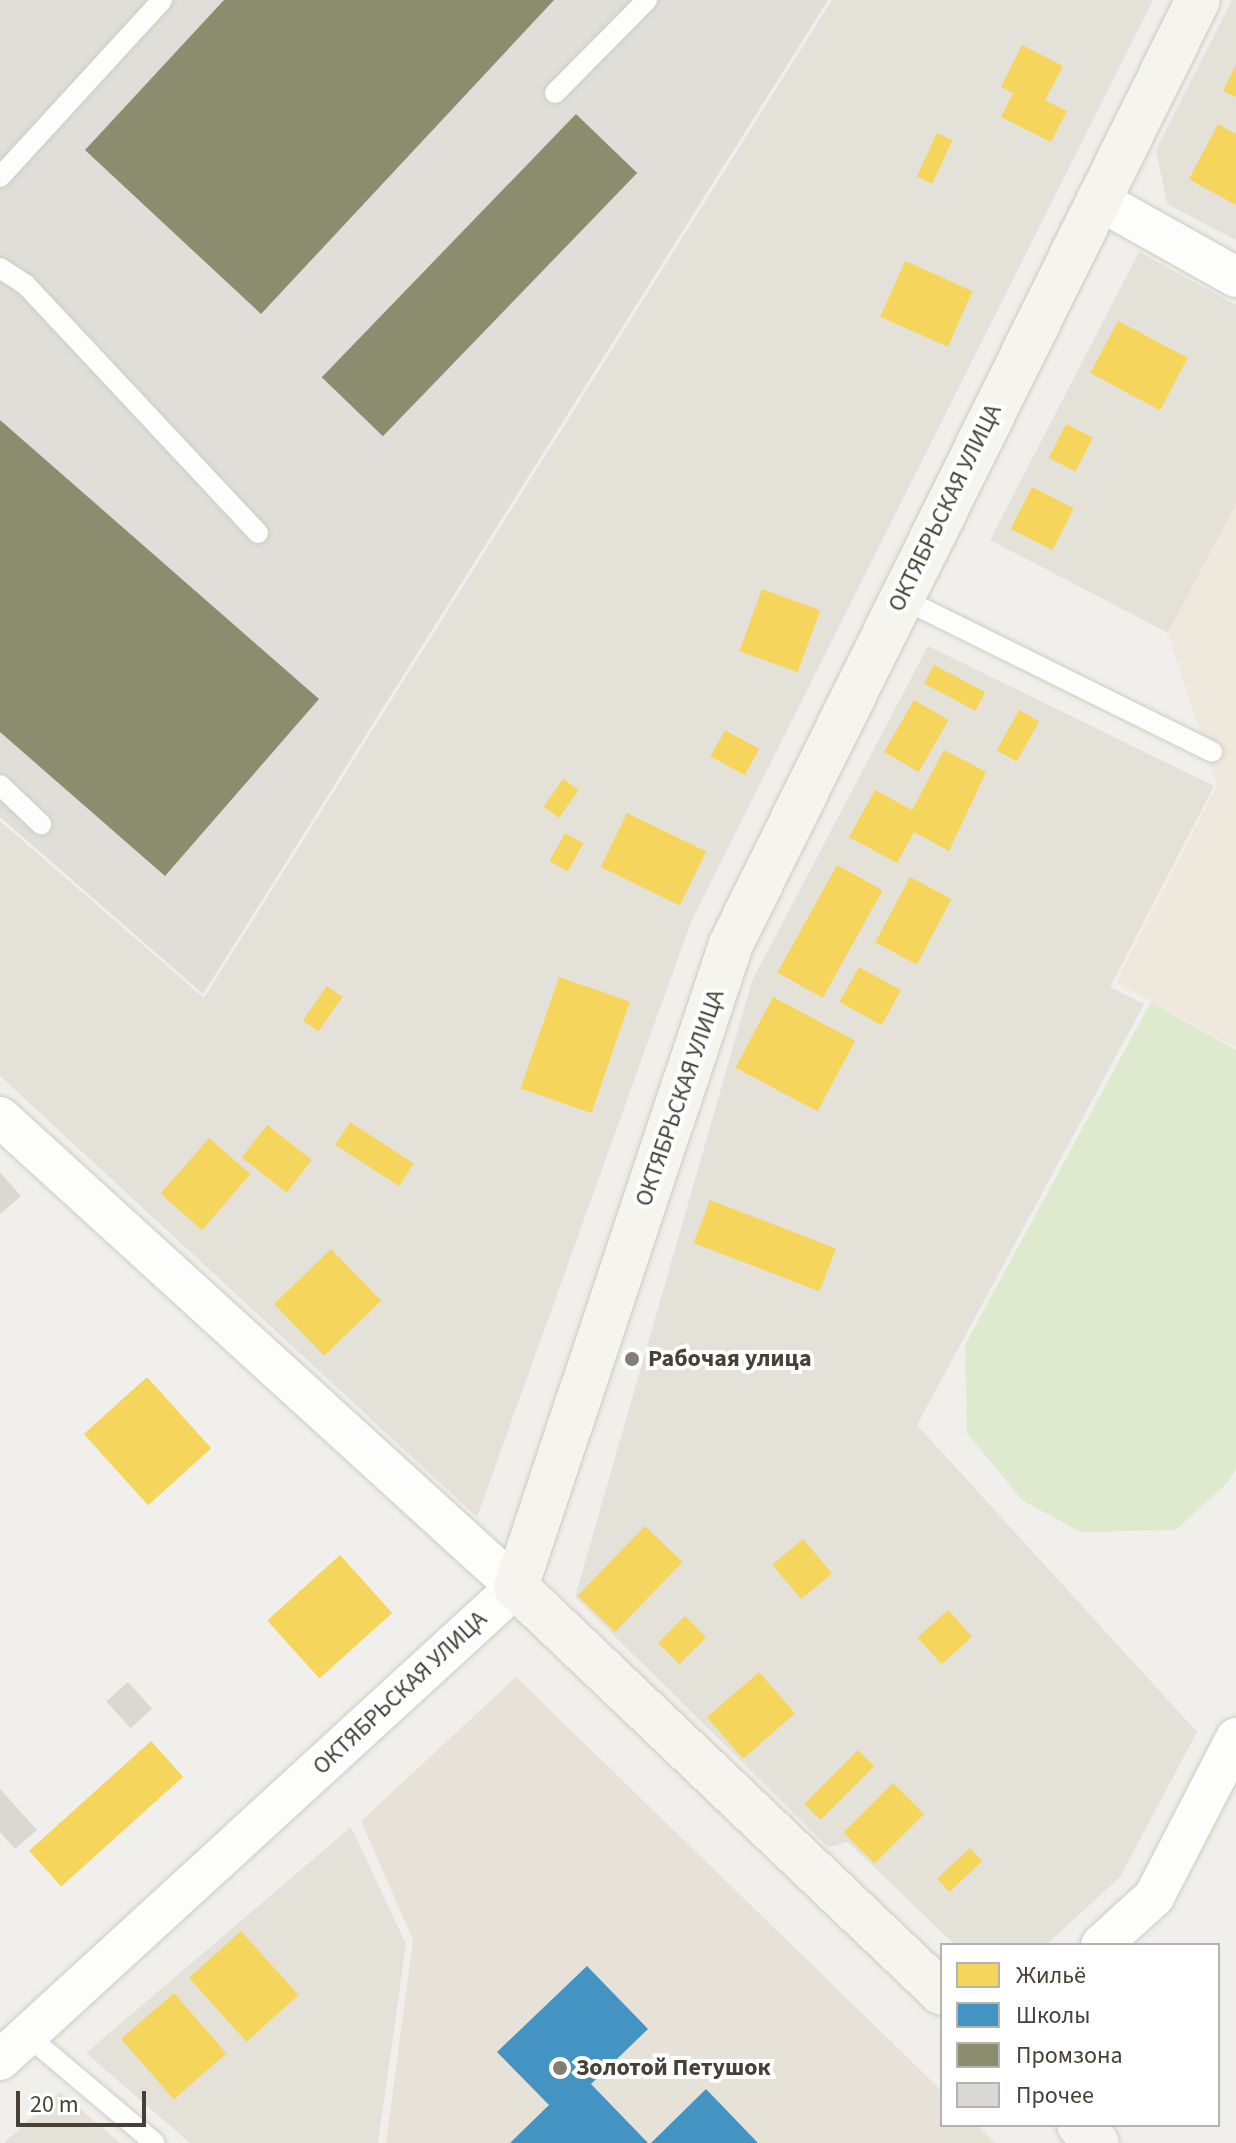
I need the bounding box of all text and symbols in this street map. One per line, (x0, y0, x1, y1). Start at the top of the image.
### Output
street label: ОКТЯБРЬСКАЯ УЛИЦА (882, 400, 1008, 616)
street label: ОКТЯБРЬСКАЯ УЛИЦА (629, 986, 731, 1210)
place label: Рабочая улица (648, 1345, 812, 1373)
marker: Рабочая улица (623, 1350, 641, 1368)
street label: ОКТЯБРЬСКАЯ УЛИЦА (307, 1605, 493, 1781)
legend (940, 1943, 1220, 2127)
text: Жильё (1016, 1958, 1086, 1993)
text: Школы (1016, 1998, 1090, 2033)
text: Промзона (1016, 2038, 1123, 2073)
place label: Золотой Петушок (576, 2054, 771, 2082)
marker: Золотой Петушок (551, 2059, 569, 2077)
scale bar (20, 2075, 150, 2125)
text: Прочее (1016, 2078, 1094, 2113)
text: 20 m (30, 2087, 79, 2122)

